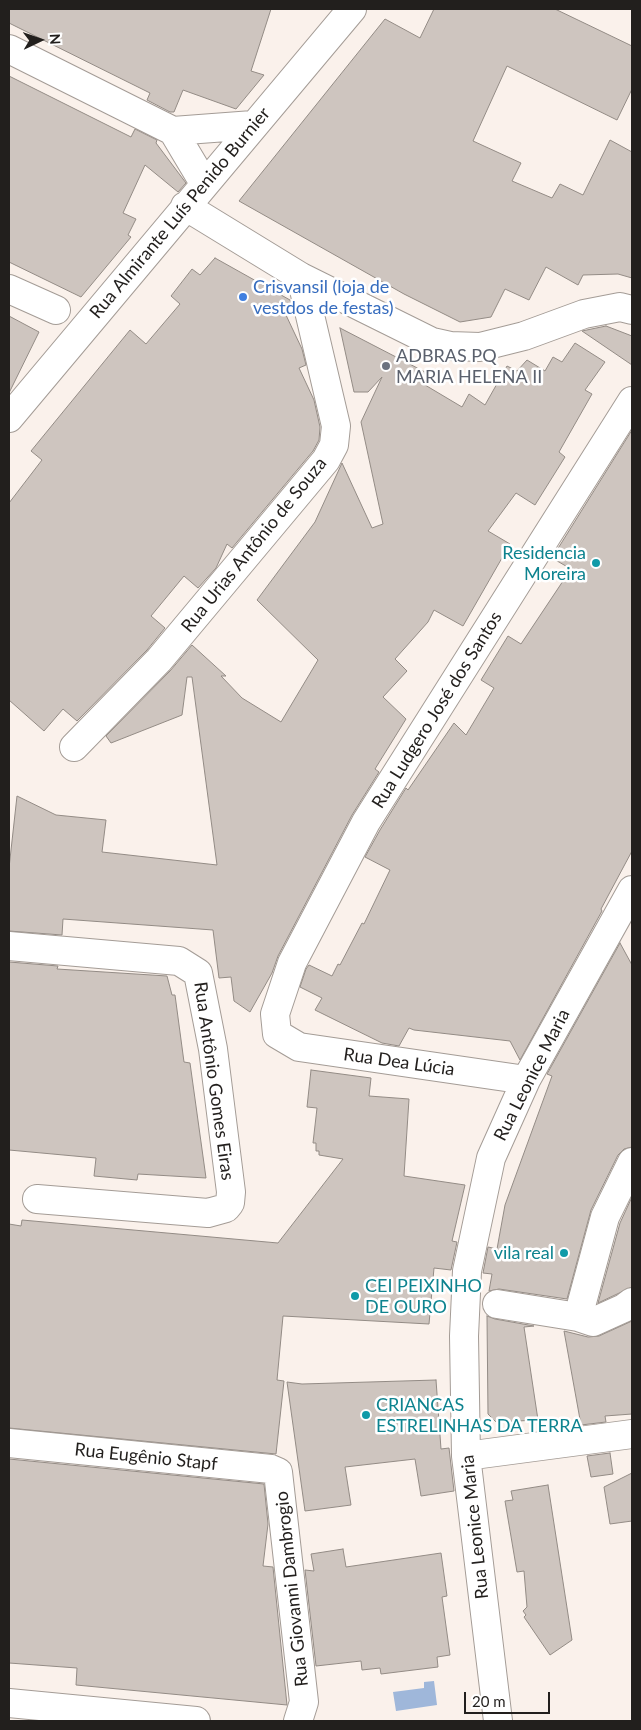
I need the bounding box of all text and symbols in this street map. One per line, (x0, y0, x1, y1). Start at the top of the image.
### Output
north arrow (15, 15, 65, 65)
text: N (47, 33, 64, 45)
street label: Rua Almirante Luís Penido Burnier (85, 103, 275, 323)
place label: Crisvansil (loja de vestdos de festas) (253, 276, 394, 318)
marker: Crisvansil (loja de vestdos de festas) (237, 291, 249, 303)
place label: ADBRAS PQ MARIA HELENA II (396, 345, 542, 388)
marker: ADBRAS PQ MARIA HELENA II (380, 360, 392, 372)
street label: Rua Urias Antônio de Souza (177, 453, 331, 637)
place label: Residencia Moreira (502, 542, 586, 584)
marker: Residencia Moreira (590, 557, 602, 569)
street label: Rua Ludgero José dos Santos (367, 608, 507, 812)
street label: Rua Antônio Gomes Eiras (189, 980, 239, 1182)
street label: Rua Leonice Maria (489, 1006, 575, 1144)
street label: Rua Dea Lúcia (342, 1044, 456, 1080)
place label: vila real (494, 1242, 554, 1264)
marker: vila real (558, 1247, 570, 1259)
place label: CEI PEIXINHO DE OURO (365, 1275, 482, 1318)
marker: CEI PEIXINHO DE OURO (349, 1290, 361, 1302)
place label: CRIANCAS ESTRELINHAS DA TERRA (376, 1394, 583, 1436)
marker: CRIANCAS ESTRELINHAS DA TERRA (360, 1409, 372, 1421)
street label: Rua Eugênio Stapf (74, 1439, 218, 1475)
street label: Rua Leonice Maria (457, 1454, 493, 1600)
street label: Rua Giovanni Dambrogio (271, 1490, 313, 1688)
scale bar (466, 1682, 552, 1714)
text: 20 m (472, 1692, 506, 1710)

